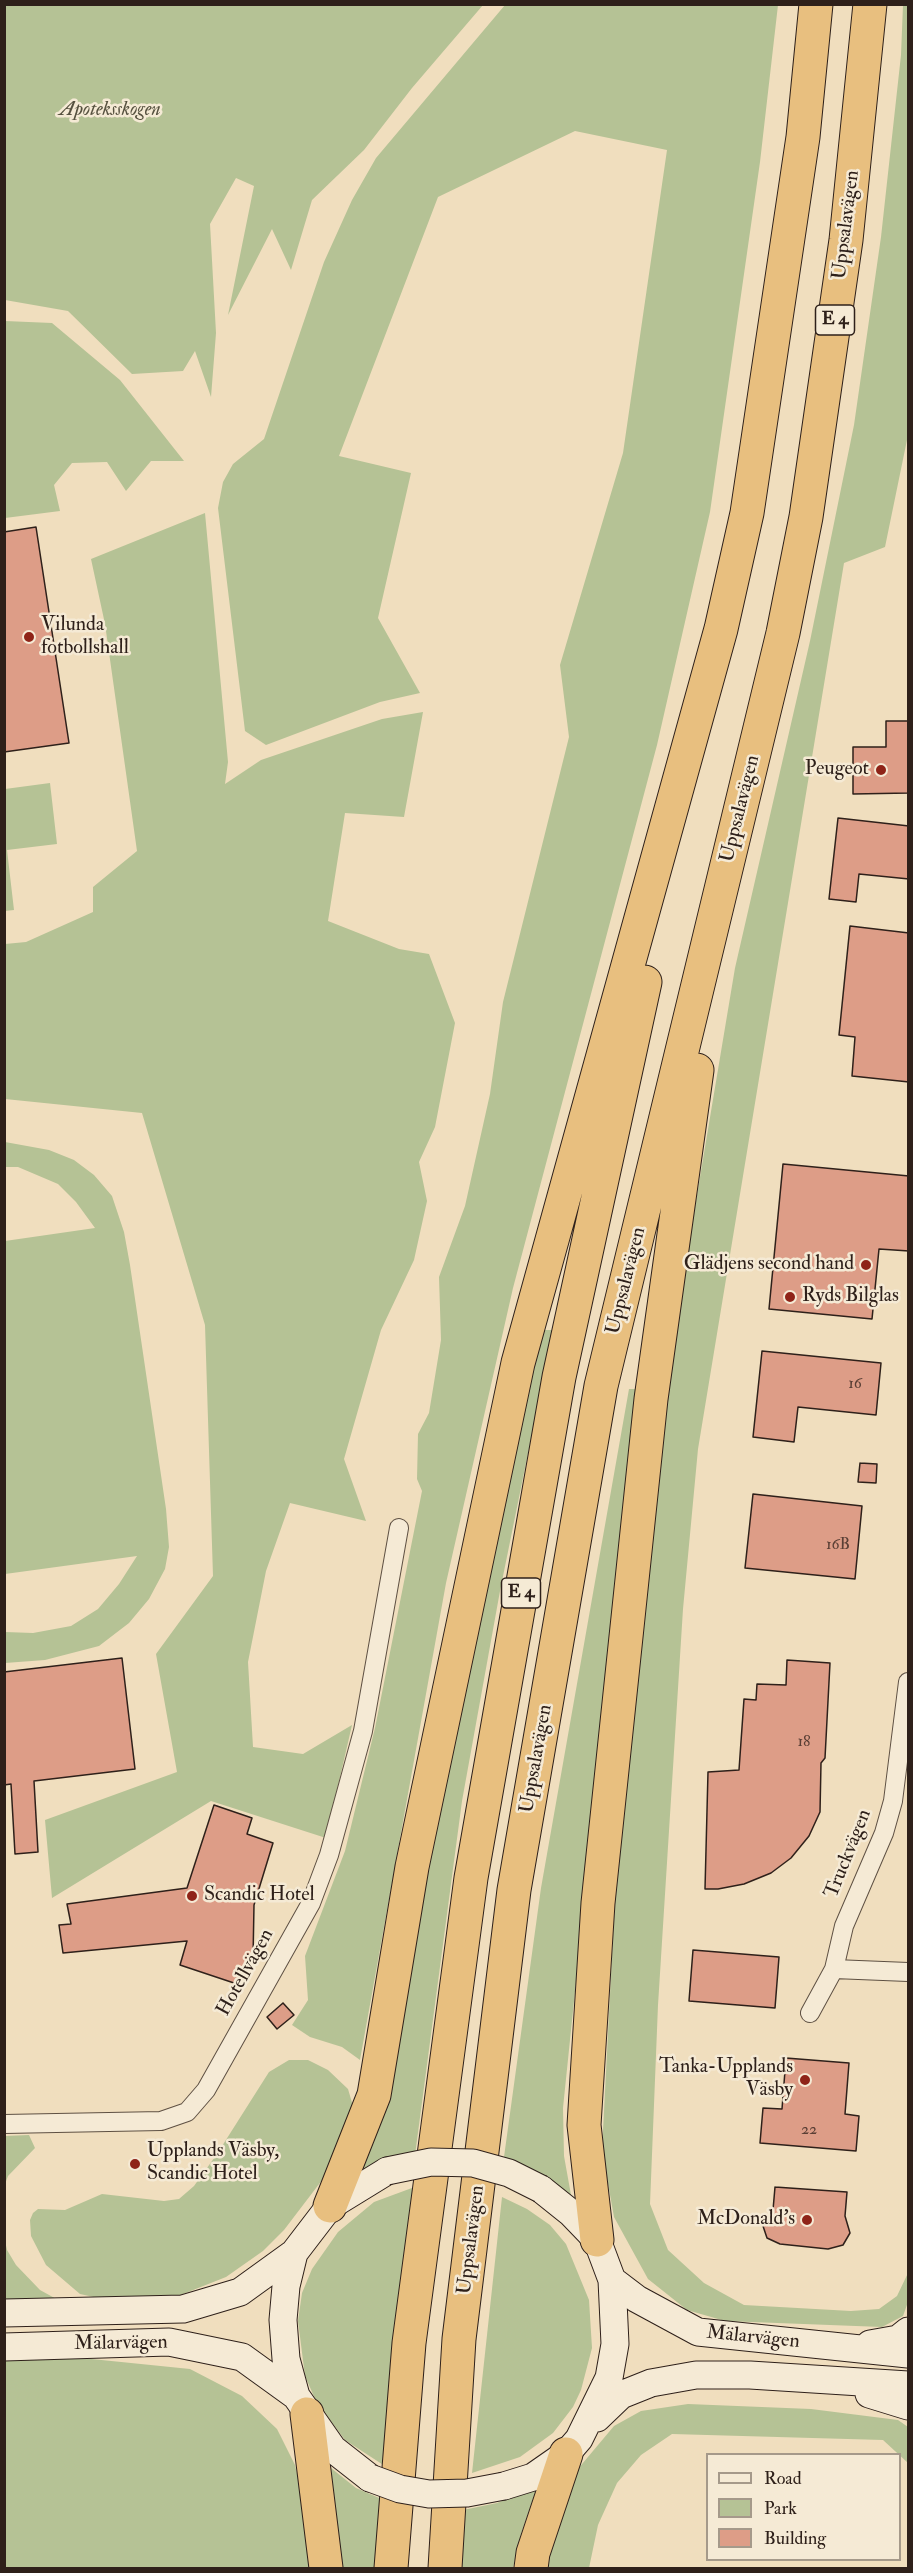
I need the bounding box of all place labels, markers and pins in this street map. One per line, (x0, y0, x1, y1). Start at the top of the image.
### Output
place label: Vilunda fotbollshall (41, 614, 129, 661)
marker: Vilunda fotbollshall (22, 630, 36, 644)
place label: Peugeot (805, 758, 869, 782)
marker: Peugeot (874, 763, 888, 777)
place label: Glädjens second hand (684, 1253, 854, 1277)
marker: Glädjens second hand (859, 1258, 873, 1272)
place label: Ryds Bilglas (802, 1285, 899, 1309)
marker: Ryds Bilglas (783, 1290, 797, 1304)
place label: Scandic Hotel (204, 1884, 315, 1908)
marker: Scandic Hotel (185, 1889, 199, 1903)
place label: Tanka-Upplands Väsby (659, 2056, 793, 2103)
marker: Tanka-Upplands Väsby (798, 2073, 812, 2087)
place label: Upplands Väsby, Scandic Hotel (147, 2140, 279, 2187)
marker: Upplands Väsby, Scandic Hotel (128, 2157, 142, 2171)
place label: McDonald's (697, 2208, 795, 2232)
marker: McDonald's (800, 2213, 814, 2227)

